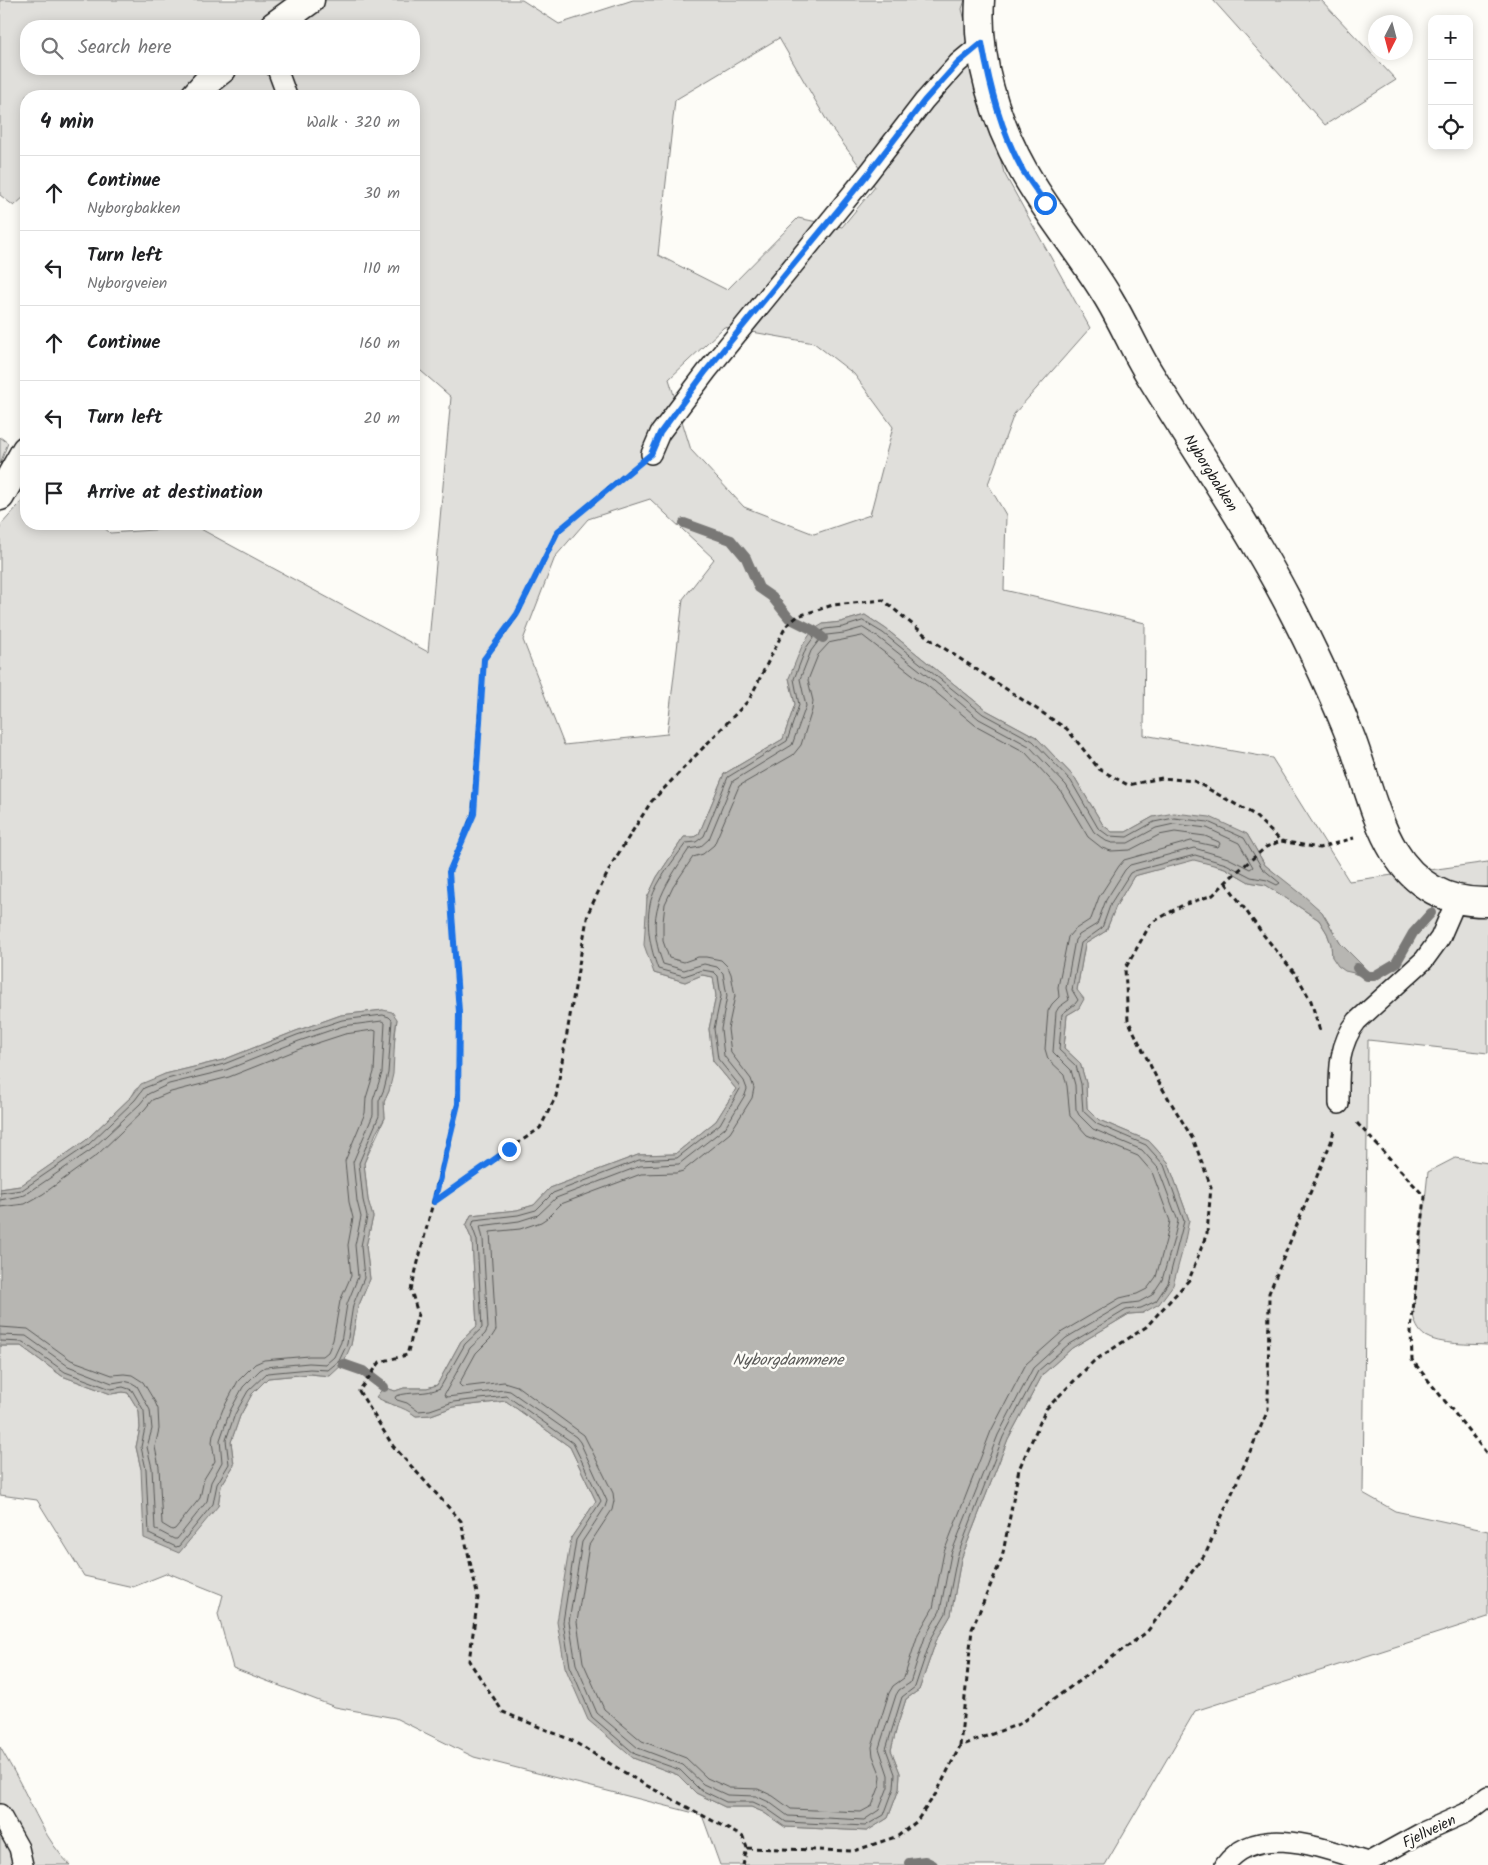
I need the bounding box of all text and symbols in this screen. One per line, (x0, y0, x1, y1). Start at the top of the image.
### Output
north arrow (1368, 15, 1413, 60)
map controls (1428, 15, 1473, 150)
button: + (1428, 15, 1473, 60)
search box (20, 20, 420, 75)
text: Search here (78, 33, 172, 63)
icon: search (38, 34, 66, 62)
button: − (1428, 60, 1473, 105)
button: locate (1428, 105, 1473, 150)
text: 4 min (40, 106, 94, 139)
text: Walk · 320 m (306, 110, 400, 135)
text: Continue (87, 166, 160, 196)
icon: ahead (40, 179, 68, 207)
text: 30 m (364, 181, 400, 206)
route start (1034, 192, 1057, 215)
text: Nyborgbakken (87, 196, 181, 221)
text: Turn left (87, 241, 162, 271)
icon: left (40, 254, 68, 282)
text: 110 m (363, 256, 400, 281)
text: Nyborgveien (87, 271, 167, 296)
text: Continue (87, 328, 160, 358)
icon: ahead (40, 329, 68, 357)
text: 160 m (359, 331, 400, 356)
text: Turn left (87, 403, 162, 433)
icon: left (40, 404, 68, 432)
text: 20 m (364, 406, 400, 431)
street label: Nyborgbakken (1177, 430, 1244, 517)
text: Arrive at destination (87, 478, 263, 508)
icon: arrive (40, 479, 68, 507)
route end (498, 1138, 521, 1161)
water label: Nyborgdammene (733, 1348, 845, 1373)
street label: Fjellveien (1398, 1809, 1460, 1855)

